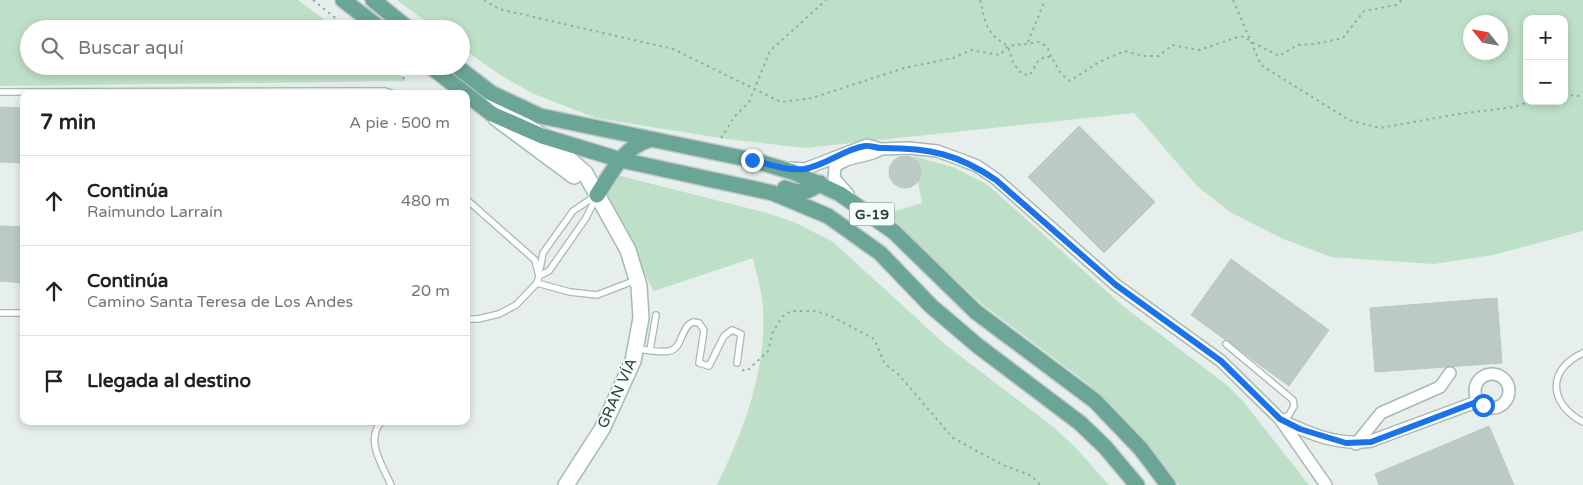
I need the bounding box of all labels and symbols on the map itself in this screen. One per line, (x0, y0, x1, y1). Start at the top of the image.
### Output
north arrow (1463, 15, 1508, 60)
route end (741, 149, 764, 172)
road number: G-19 (850, 202, 894, 225)
street label: GRAN VÍA (594, 355, 640, 431)
route start (1472, 394, 1495, 417)

